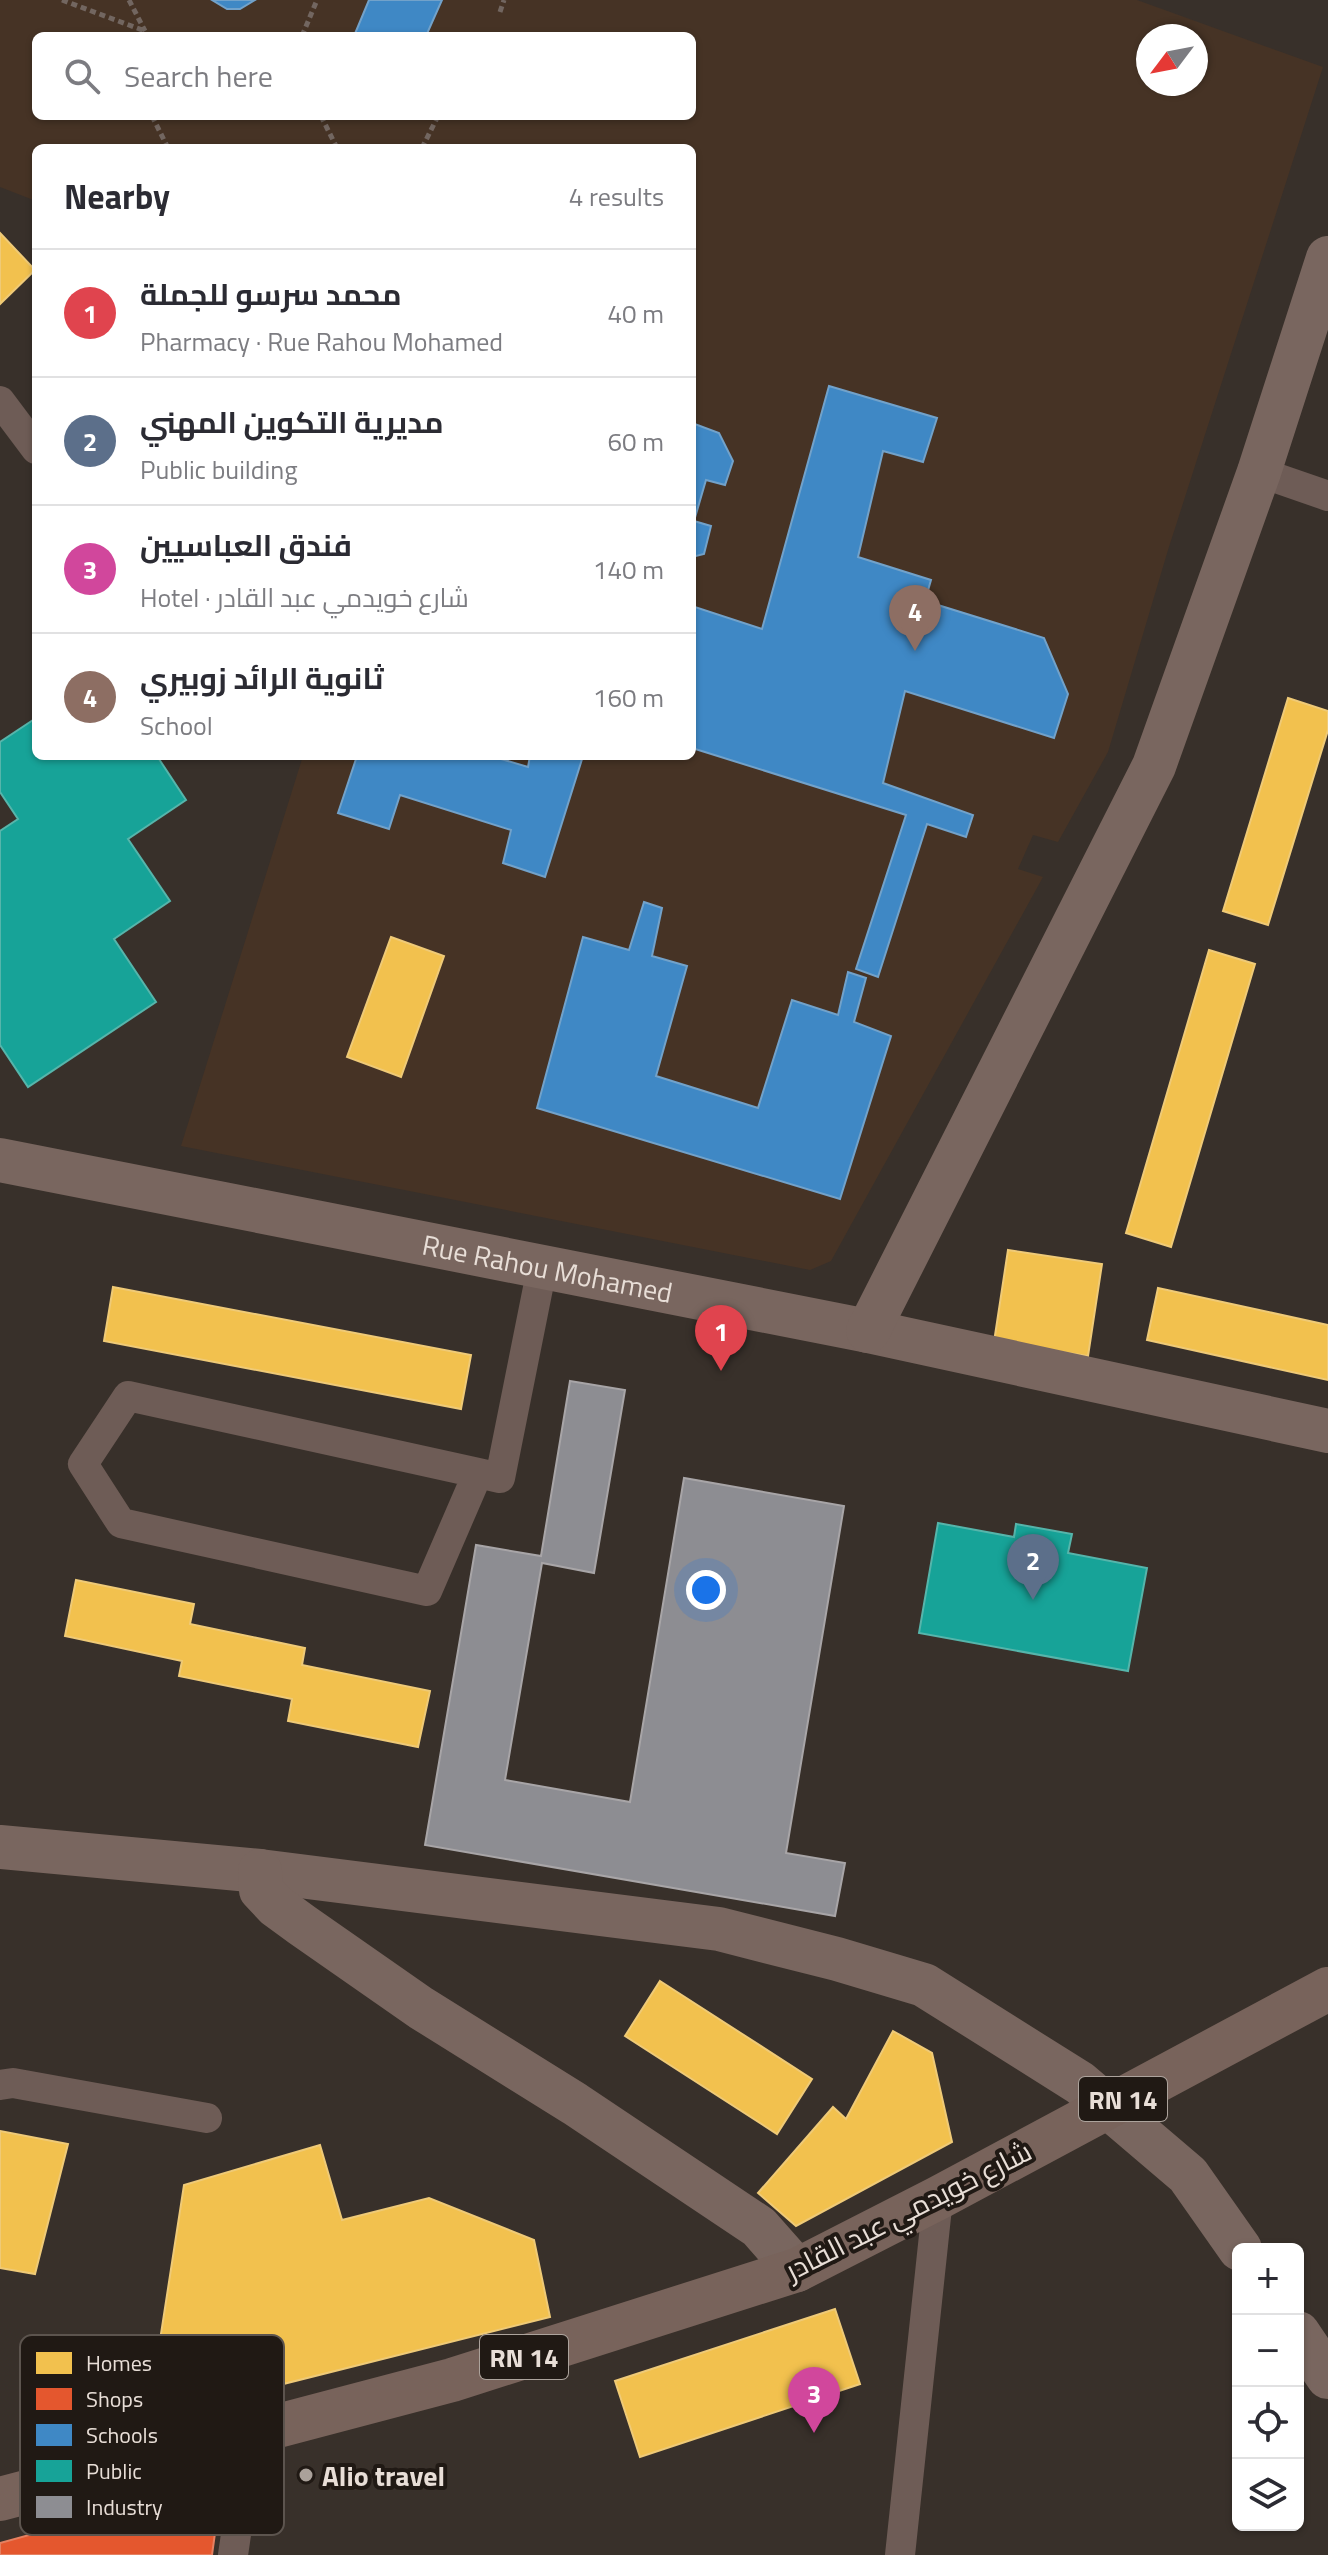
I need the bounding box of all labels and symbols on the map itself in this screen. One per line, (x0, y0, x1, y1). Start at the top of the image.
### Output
north arrow (1136, 24, 1208, 96)
pin: 4 (889, 585, 941, 651)
street label: Rue Rahou Mohamed (419, 1222, 676, 1314)
pin: 1 (695, 1305, 747, 1371)
pin: 2 (1007, 1534, 1059, 1600)
your location (686, 1570, 726, 1610)
road number: RN 14 (1079, 2077, 1167, 2121)
street label: شارع خويدمي عبد القادر (775, 2129, 1039, 2293)
legend (20, 2335, 284, 2535)
road number: RN 14 (480, 2335, 568, 2379)
text: Homes (86, 2346, 152, 2380)
pin: 3 (788, 2367, 840, 2433)
text: Shops (86, 2382, 143, 2416)
text: Schools (86, 2418, 158, 2452)
text: Public (86, 2454, 142, 2488)
place label: Alio travel (322, 2454, 445, 2497)
marker: Alio travel (297, 2466, 315, 2484)
text: Industry (86, 2490, 163, 2524)

